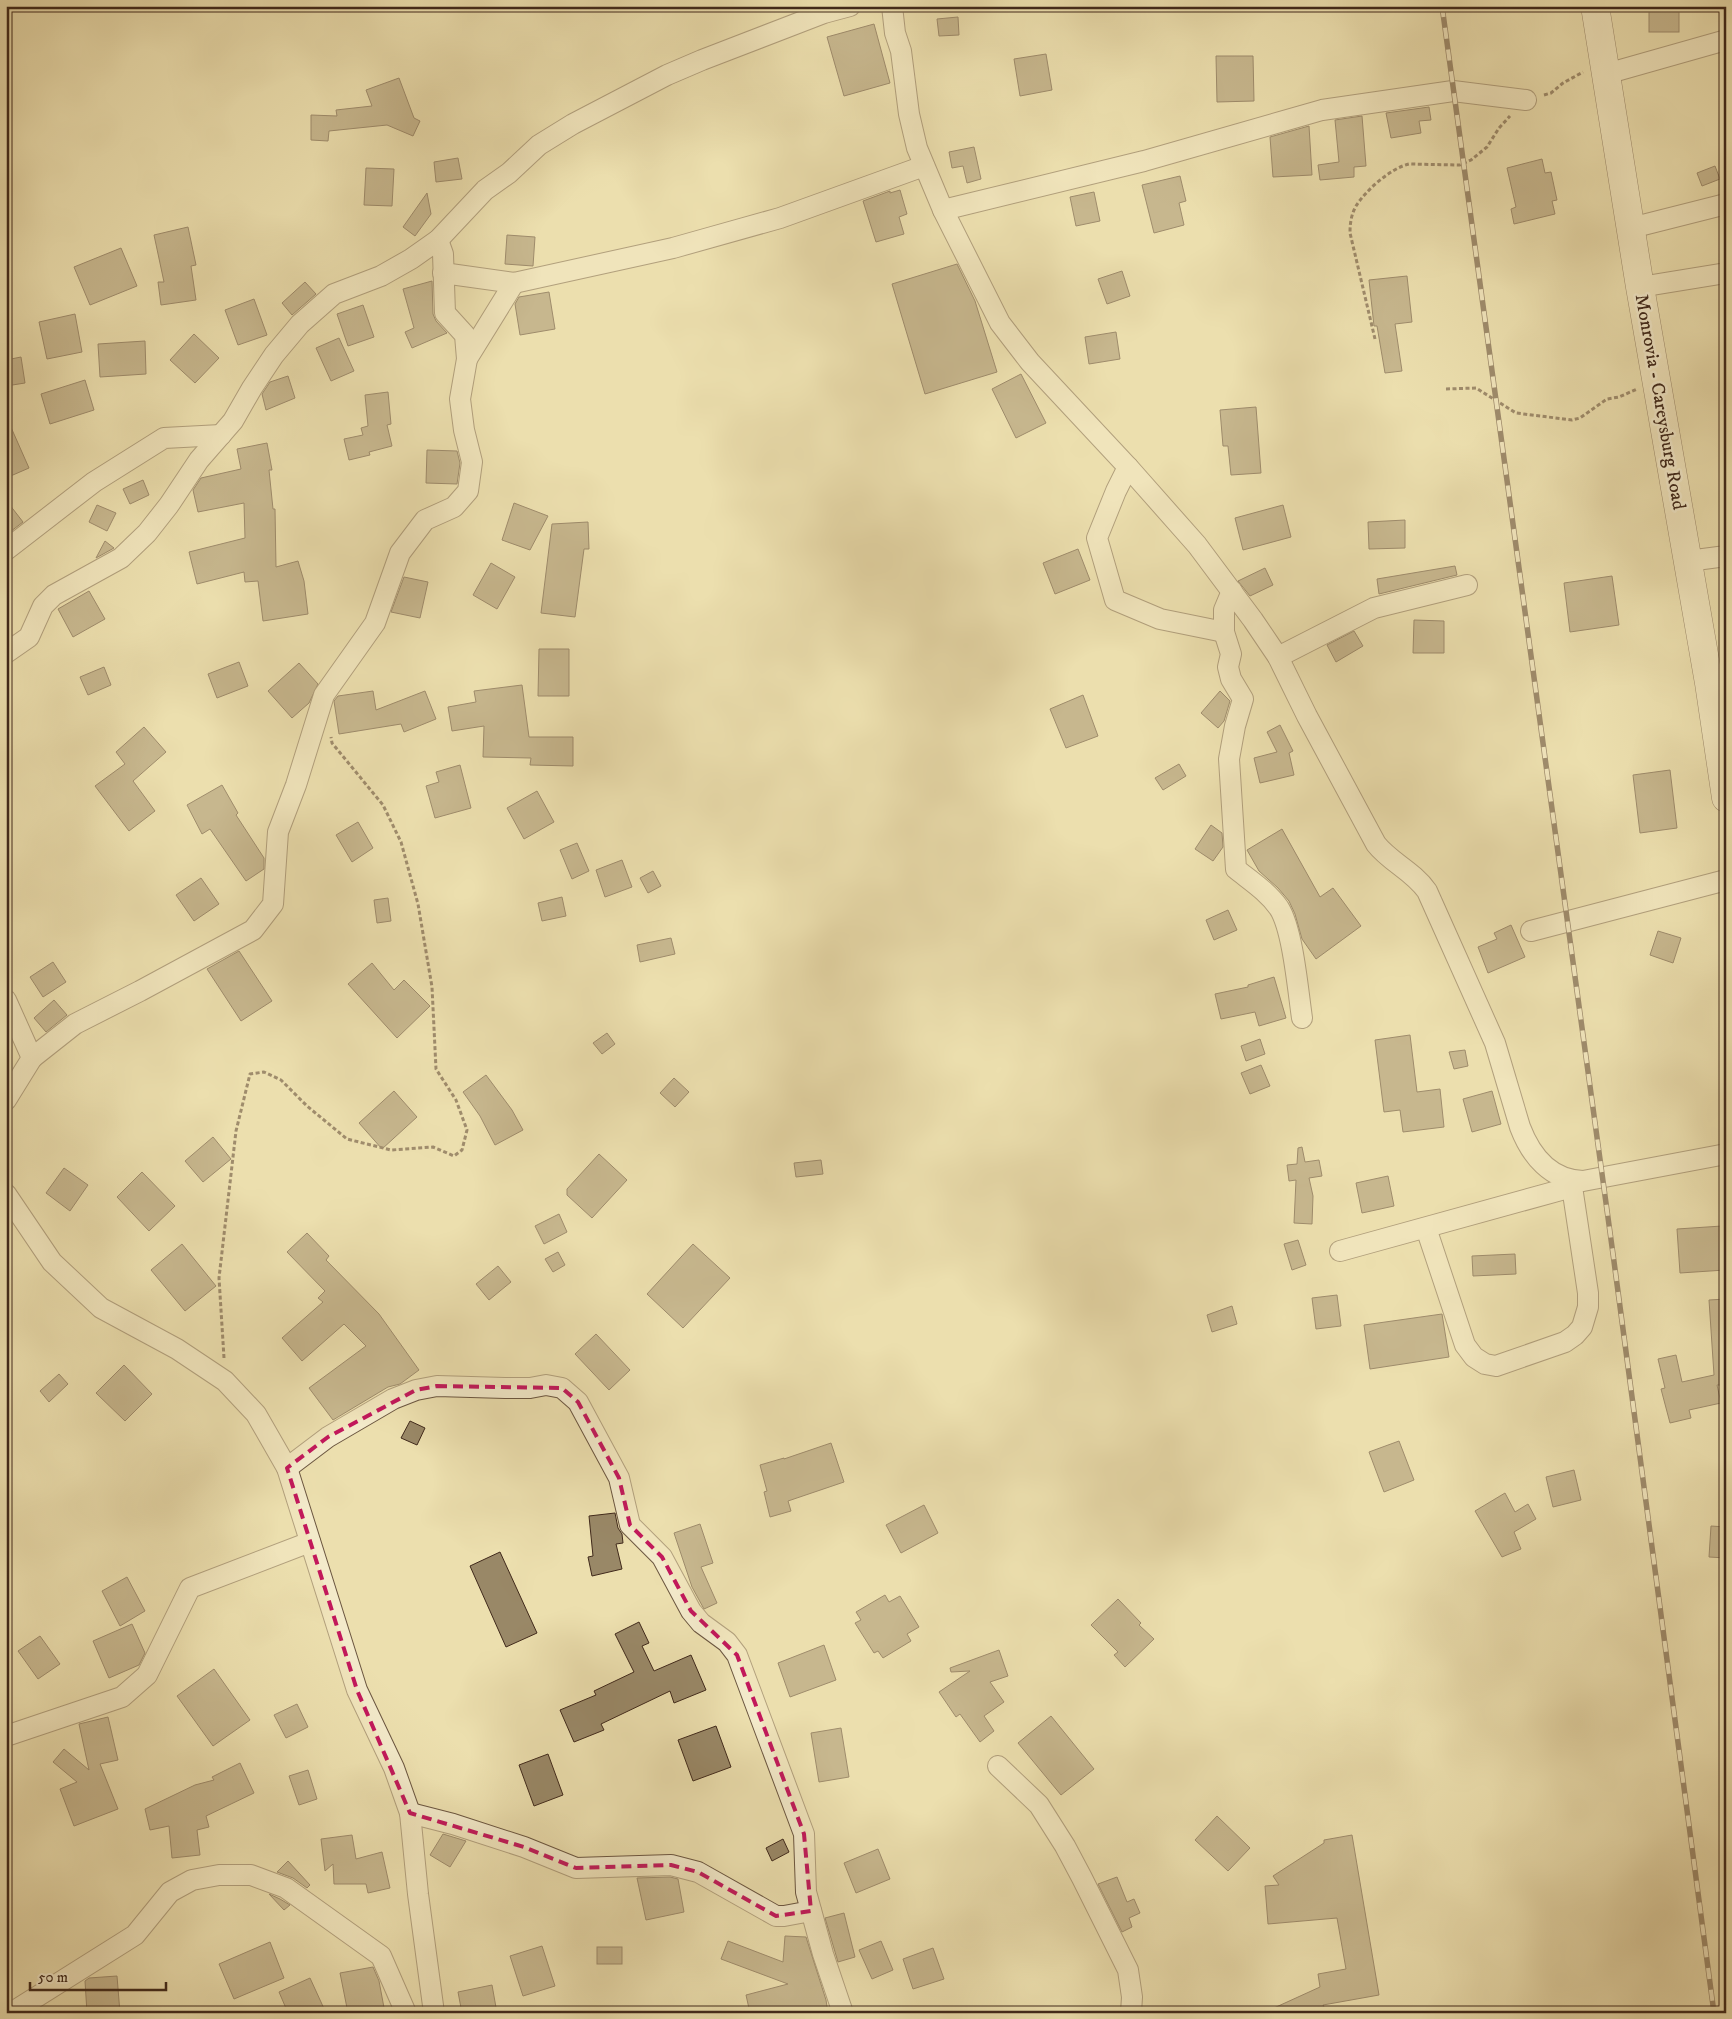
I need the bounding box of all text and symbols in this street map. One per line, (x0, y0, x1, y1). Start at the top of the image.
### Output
street label: Monrovia - Careysburg Road (1630, 292, 1690, 512)
scale bar (30, 1959, 166, 1991)
text: 50 m (38, 1968, 68, 1987)

